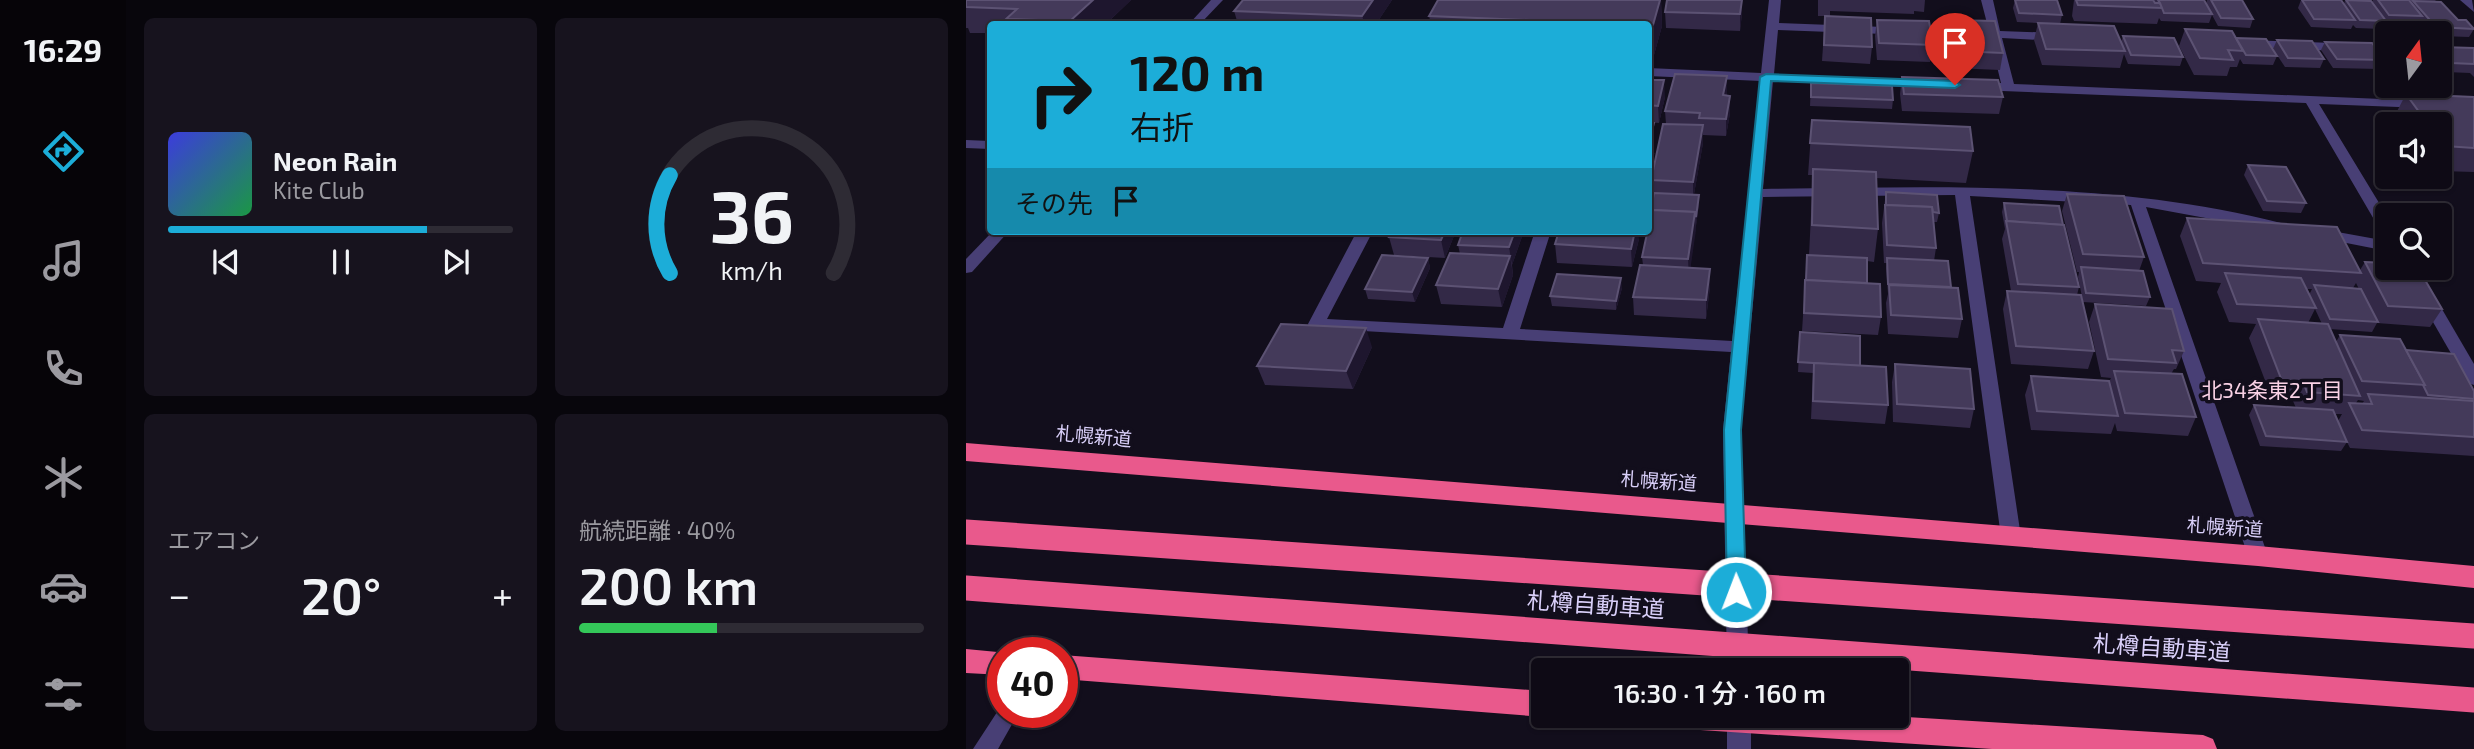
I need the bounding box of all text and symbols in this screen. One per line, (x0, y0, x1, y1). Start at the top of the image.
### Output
pin (1925, 13, 1985, 85)
north arrow (2375, 21, 2452, 98)
map controls (2375, 21, 2452, 280)
icon: arrive (1936, 24, 1974, 62)
text: 16:29 (24, 30, 102, 68)
text: 120 m (1130, 42, 1264, 101)
icon: right (1015, 49, 1106, 140)
text: 右折 (1130, 107, 1194, 145)
button: sound (2375, 112, 2452, 189)
icon: directions (39, 127, 88, 176)
text: Neon Rain (273, 145, 397, 176)
text: 36 (709, 170, 794, 258)
text: Kite Club (273, 176, 365, 204)
icon: arrive (1107, 182, 1145, 220)
text: その先 (1015, 187, 1093, 218)
button: search (2375, 203, 2452, 280)
icon: music (39, 236, 88, 285)
icon: previous (207, 243, 245, 281)
icon: pause (322, 243, 360, 281)
icon: next (437, 243, 475, 281)
text: km/h (720, 255, 783, 285)
icon: phone (39, 344, 88, 393)
district label: 北34条東2丁目 (2201, 377, 2343, 402)
street label: 札幌新道 (1055, 421, 1133, 450)
icon: climate (39, 453, 88, 502)
street label: 札幌新道 (1620, 466, 1698, 495)
street label: 札幌新道 (2186, 512, 2264, 541)
text: 航続距離 · 40% (579, 516, 735, 544)
text: エアコン (168, 526, 260, 554)
text: 200 km (579, 553, 758, 615)
position arrow (1699, 555, 1773, 629)
icon: car (39, 562, 88, 611)
text: 20° (301, 563, 381, 625)
text: − (168, 571, 190, 617)
text: + (492, 571, 513, 617)
street label: 札樽自動車道 (1526, 585, 1666, 623)
street label: 札樽自動車道 (2092, 628, 2232, 666)
speed limit sign: 40 (987, 637, 1078, 728)
icon: filters (39, 670, 88, 719)
text: 16:30 · 1 分 · 160 m (1614, 677, 1826, 708)

